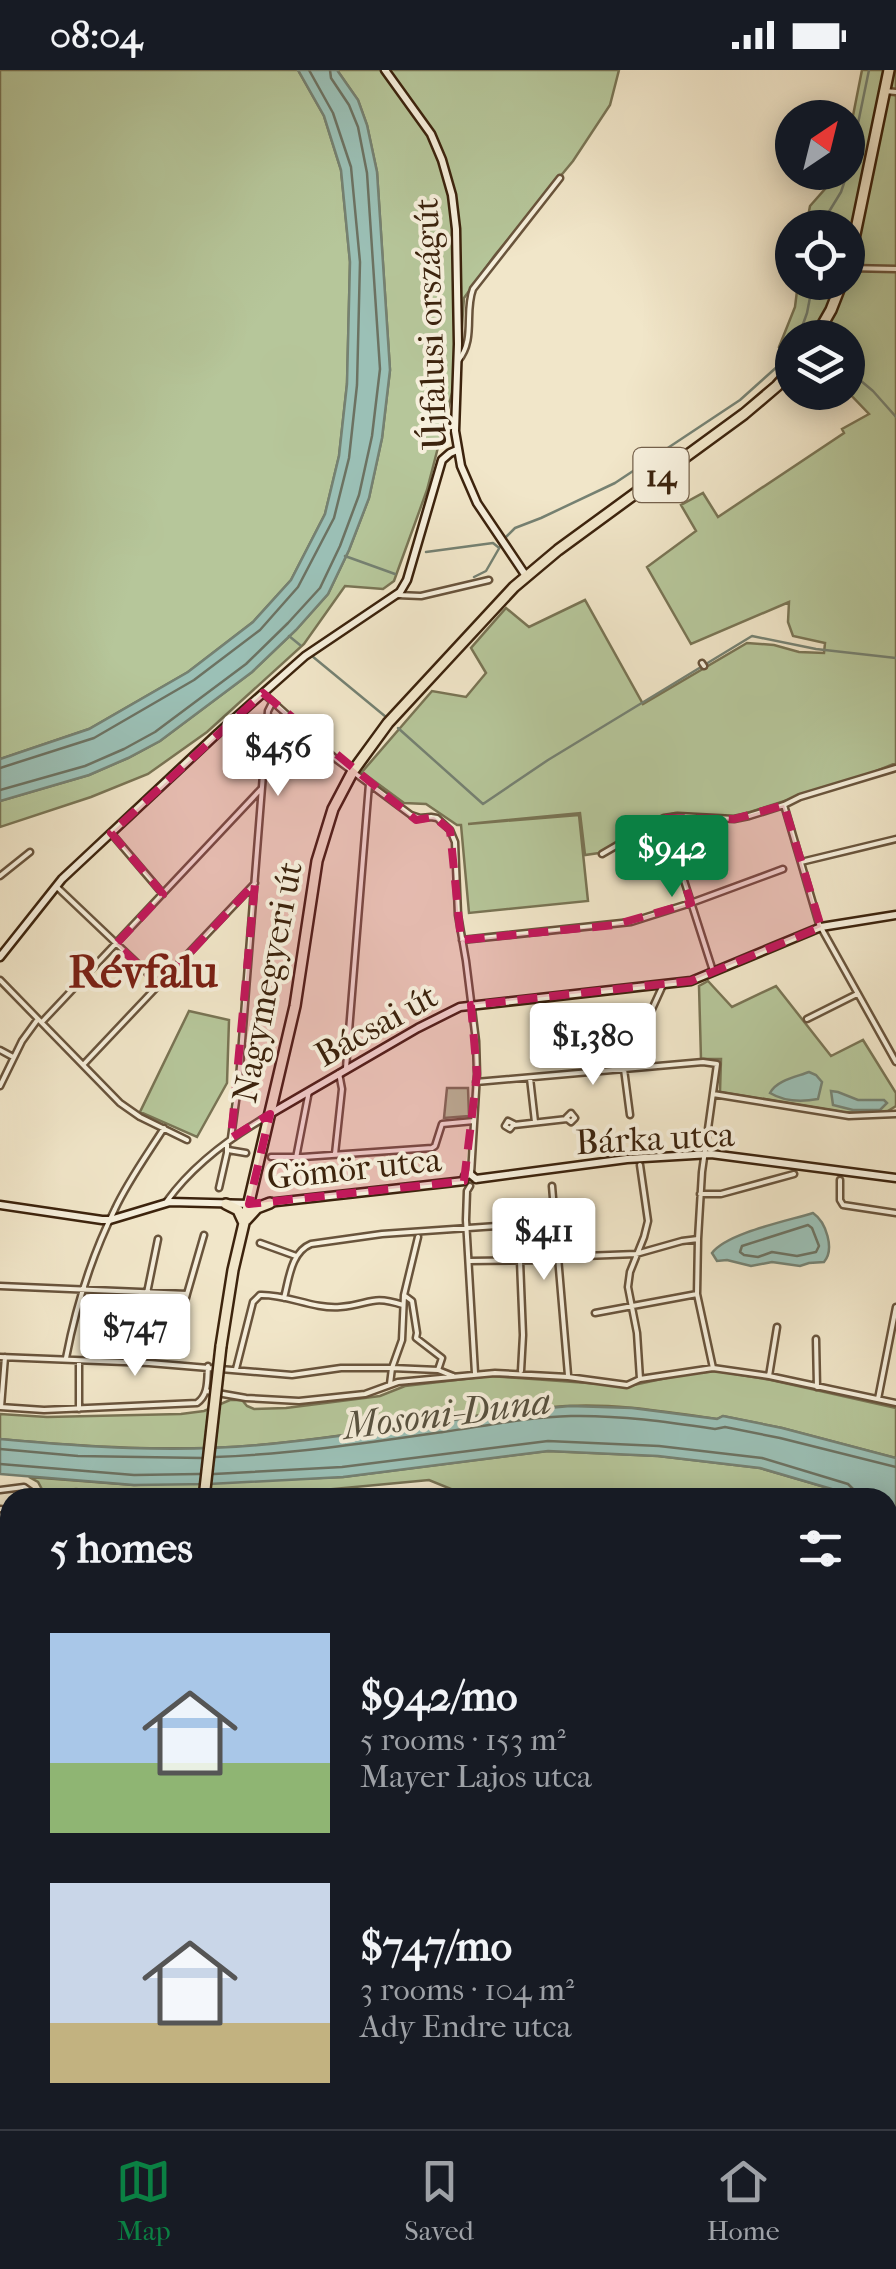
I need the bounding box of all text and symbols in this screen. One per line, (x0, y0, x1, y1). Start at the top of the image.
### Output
text: 08:04 (50, 13, 142, 58)
north arrow (775, 100, 865, 190)
map controls (775, 100, 865, 410)
street label: Újfalusi országút (405, 197, 455, 451)
button: locate (775, 210, 865, 300)
button: layers (775, 320, 865, 410)
road number: 14 (634, 448, 688, 502)
pin: $456 (219, 714, 337, 799)
text: $456 (245, 728, 311, 765)
pin: $942 (613, 815, 731, 900)
text: $942 (637, 829, 707, 866)
street label: Nagymegyeri út (224, 858, 311, 1106)
district label: Révfalu (68, 946, 218, 999)
street label: Bácsai út (308, 975, 445, 1076)
pin: $1,380 (512, 1003, 674, 1088)
text: $1,380 (552, 1017, 634, 1054)
street label: Bárka utca (575, 1114, 736, 1163)
street label: Gömör utca (265, 1139, 444, 1198)
pin: $411 (485, 1198, 603, 1283)
text: $411 (514, 1212, 574, 1249)
pin: $747 (76, 1294, 194, 1379)
text: $747 (102, 1308, 168, 1345)
water label: Mosoni-Duna (338, 1378, 554, 1449)
icon: filters (793, 1521, 848, 1576)
text: 5 homes (50, 1524, 193, 1573)
text: $942/mo (360, 1672, 517, 1721)
icon: home (130, 1673, 250, 1793)
text: 5 rooms · 153 m² (360, 1721, 566, 1758)
text: Mayer Lajos utca (360, 1758, 592, 1795)
text: $747/mo (360, 1922, 512, 1971)
icon: home (130, 1923, 250, 2043)
text: 3 rooms · 104 m² (360, 1971, 574, 2008)
text: Ady Endre utca (360, 2008, 571, 2045)
tab: Map (116, 2154, 171, 2247)
tab: Saved (404, 2154, 474, 2247)
tab: Home (707, 2154, 780, 2247)

